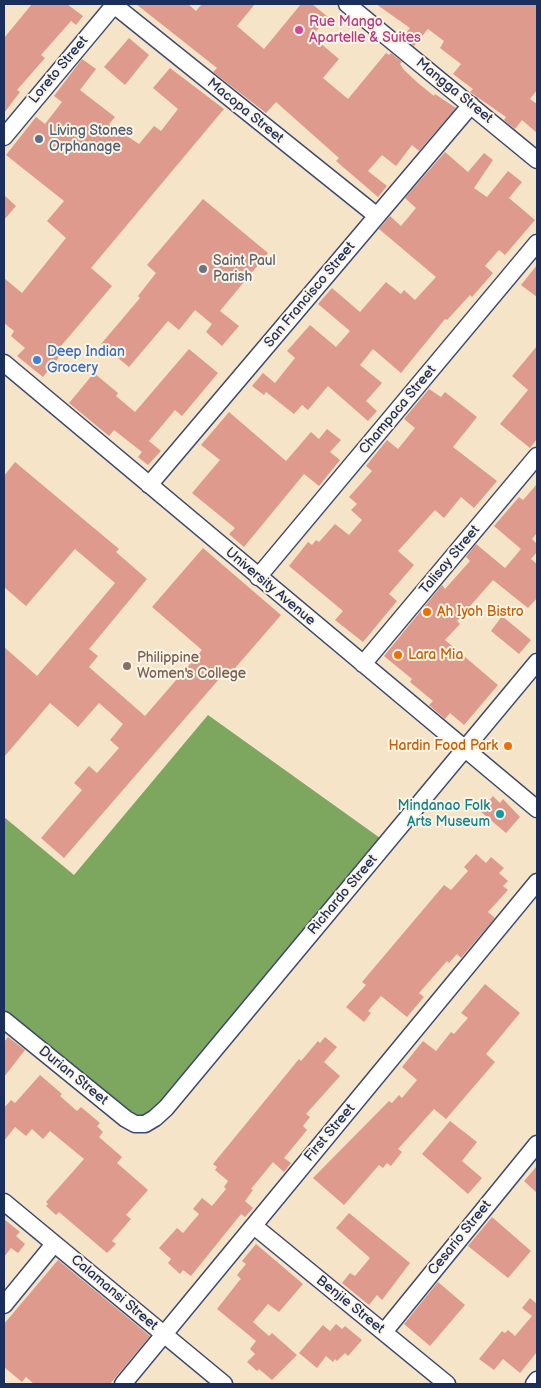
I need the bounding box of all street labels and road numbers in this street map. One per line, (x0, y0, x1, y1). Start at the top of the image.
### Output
street label: Loreto Street (26, 33, 92, 107)
street label: Mangga Street (412, 55, 496, 127)
street label: Macopa Street (203, 75, 287, 147)
street label: San Francisco Street (261, 239, 359, 351)
street label: Champaca Street (356, 362, 440, 458)
street label: Talisay Street (416, 522, 484, 598)
street label: University Avenue (222, 544, 318, 630)
street label: Richardo Street (305, 852, 381, 938)
street label: Durian Street (35, 1043, 111, 1109)
street label: First Street (301, 1101, 359, 1165)
street label: Cesario Street (425, 1197, 495, 1279)
street label: Calamansi Street (67, 1252, 161, 1334)
street label: Benjie Street (312, 1272, 388, 1338)

